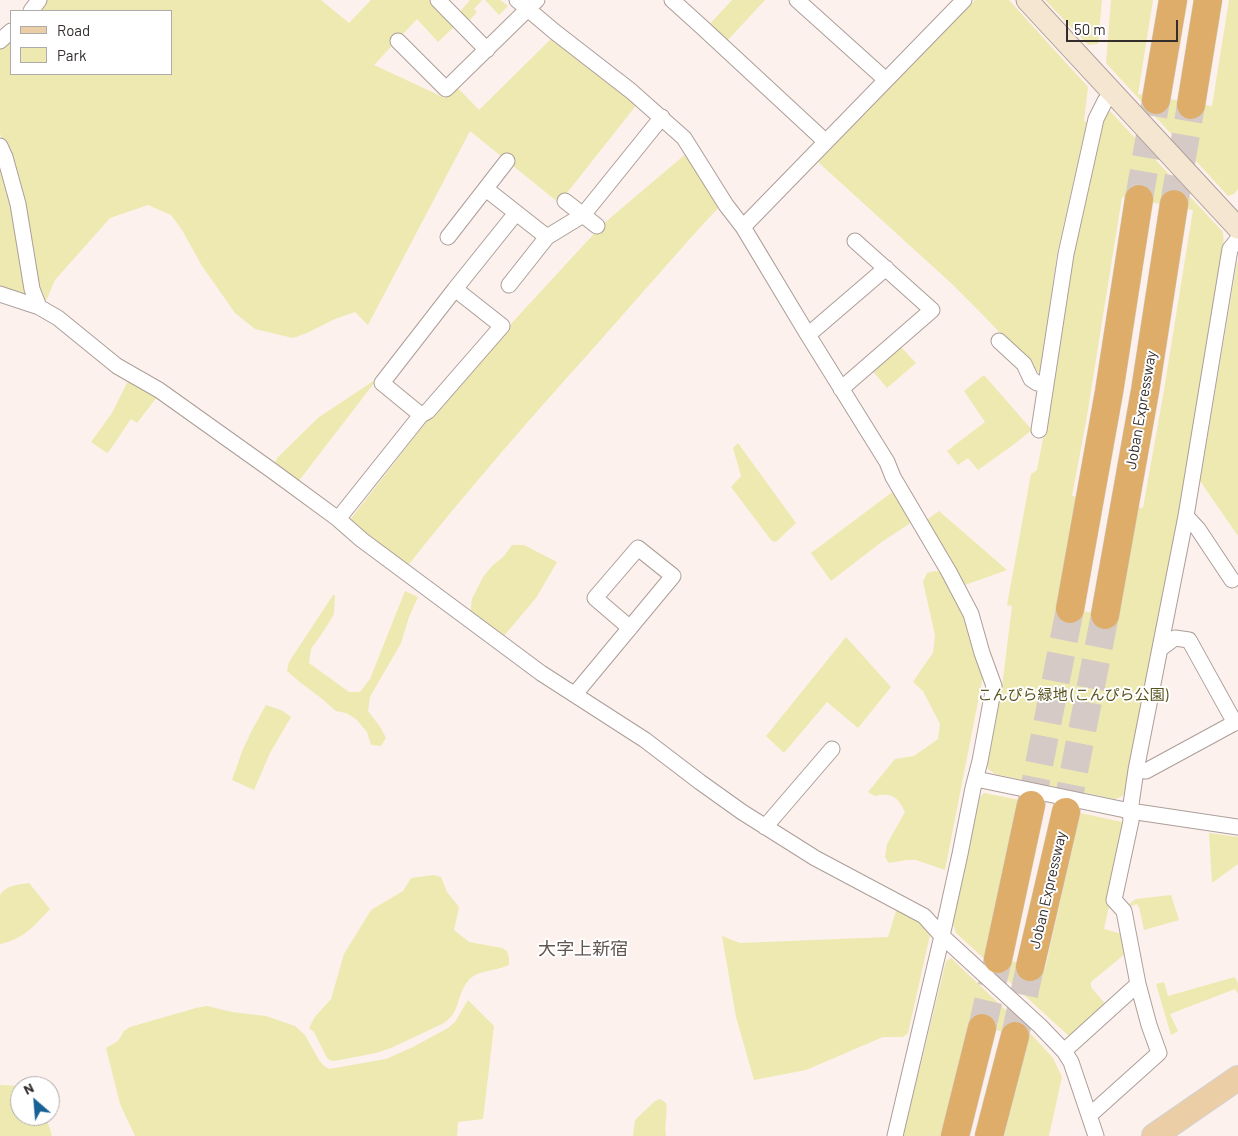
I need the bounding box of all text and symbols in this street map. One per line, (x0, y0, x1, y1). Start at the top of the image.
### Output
legend (10, 10, 172, 75)
scale bar (1068, 10, 1180, 42)
text: 50 m (1074, 20, 1106, 38)
text: Road (57, 21, 90, 39)
text: Park (57, 46, 86, 64)
street label: Joban Expressway (1122, 349, 1160, 471)
park label: こんぴら緑地 (こんぴら公園) (978, 686, 1168, 704)
street label: Joban Expressway (1026, 829, 1070, 951)
district label: 大字上新宿 (538, 938, 628, 960)
north arrow (10, 1076, 60, 1126)
text: N (20, 1078, 36, 1098)

